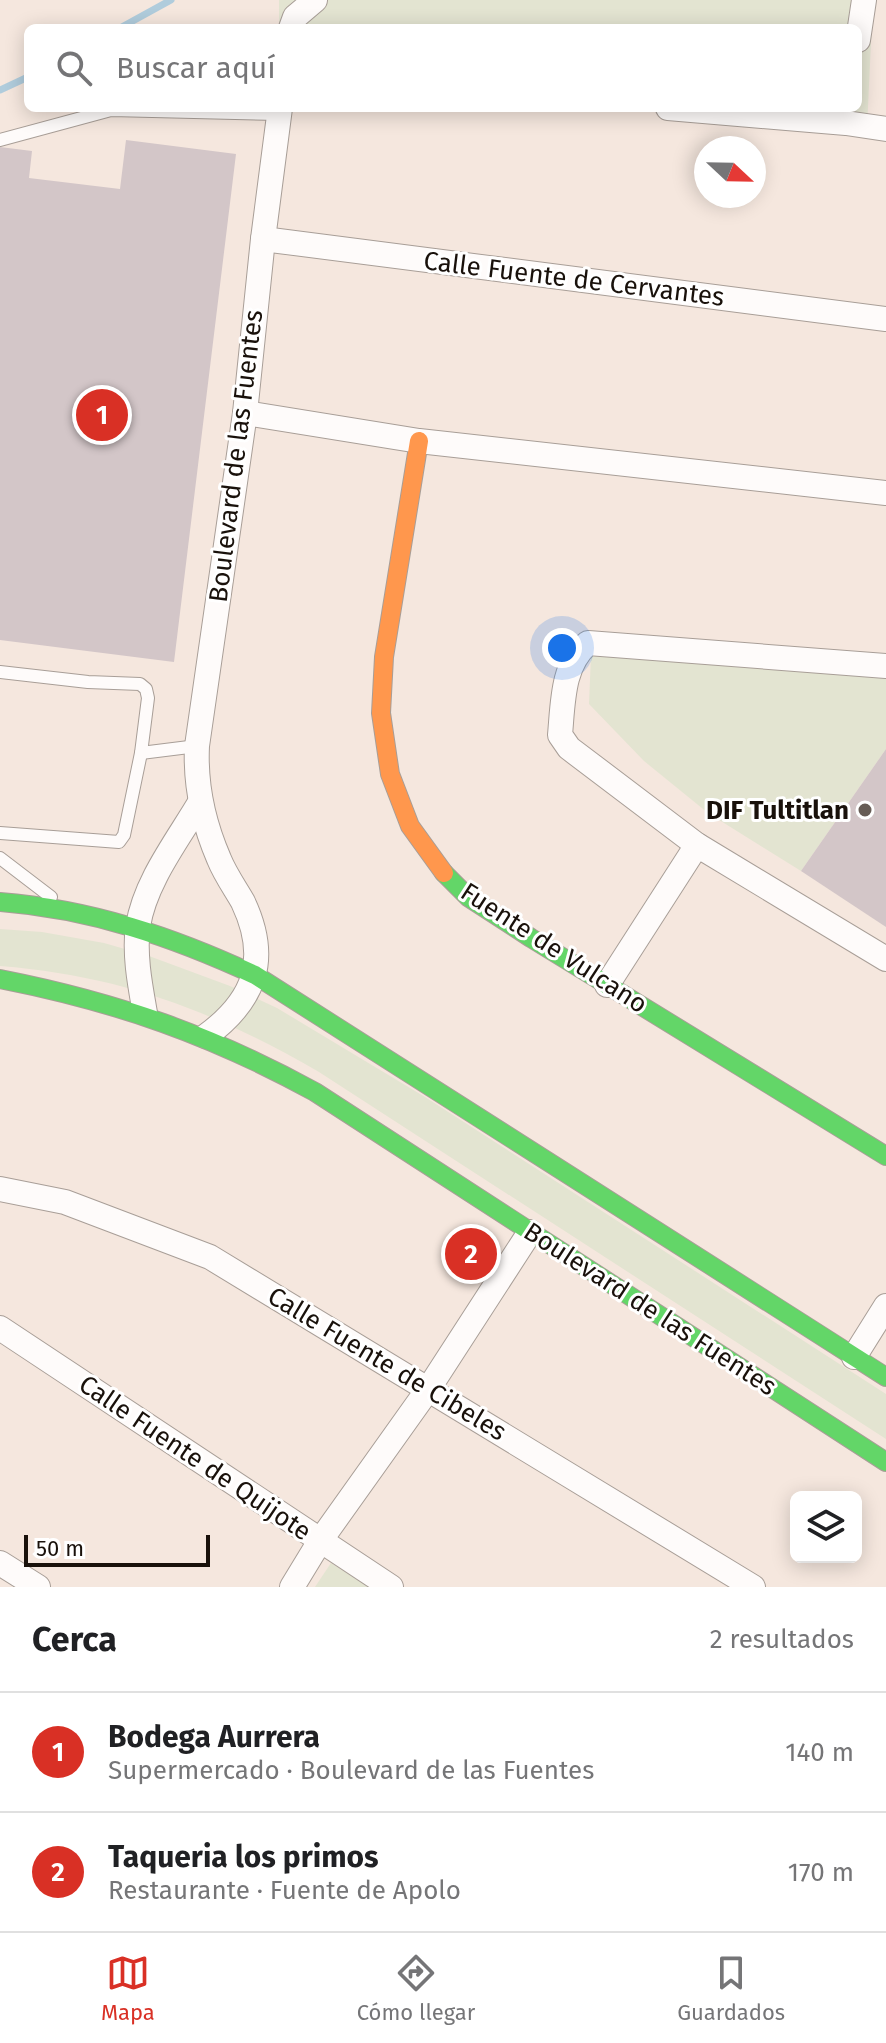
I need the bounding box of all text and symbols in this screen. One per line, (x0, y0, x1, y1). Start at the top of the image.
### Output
search box (24, 24, 862, 112)
icon: search (52, 46, 96, 90)
text: Buscar aquí (116, 50, 276, 86)
north arrow (694, 136, 766, 208)
street label: Calle Fuente de Cervantes (422, 245, 726, 313)
street label: Boulevard de las Fuentes (203, 308, 269, 604)
pin: 1 (76, 385, 128, 445)
your location (542, 628, 582, 668)
place label: DIF Tultitlan (706, 795, 849, 826)
marker: DIF Tultitlan (856, 801, 874, 819)
street label: Fuente de Vulcano (455, 876, 653, 1020)
street label: Boulevard de las Fuentes (518, 1216, 782, 1402)
pin: 2 (445, 1224, 497, 1284)
street label: Calle Fuente de Cibeles (262, 1280, 512, 1448)
street label: Calle Fuente de Quijote (73, 1369, 317, 1547)
map controls (790, 1491, 862, 1563)
button: layers (790, 1491, 862, 1563)
scale bar (24, 1531, 210, 1567)
text: 50 m (36, 1535, 84, 1562)
text: Cerca (32, 1619, 117, 1660)
text: 2 resultados (710, 1624, 854, 1655)
text: Bodega Aurrera (108, 1719, 320, 1755)
text: 1 (52, 1737, 64, 1768)
text: 140 m (785, 1737, 854, 1768)
text: Supermercado · Boulevard de las Fuentes (108, 1755, 594, 1786)
text: Taqueria los primos (108, 1839, 379, 1875)
text: 2 (51, 1857, 65, 1888)
text: 170 m (788, 1857, 854, 1888)
text: Restaurante · Fuente de Apolo (108, 1875, 461, 1906)
tab: Mapa (101, 1951, 155, 2026)
tab: Cómo llegar (357, 1951, 475, 2026)
tab: Guardados (677, 1951, 785, 2026)

